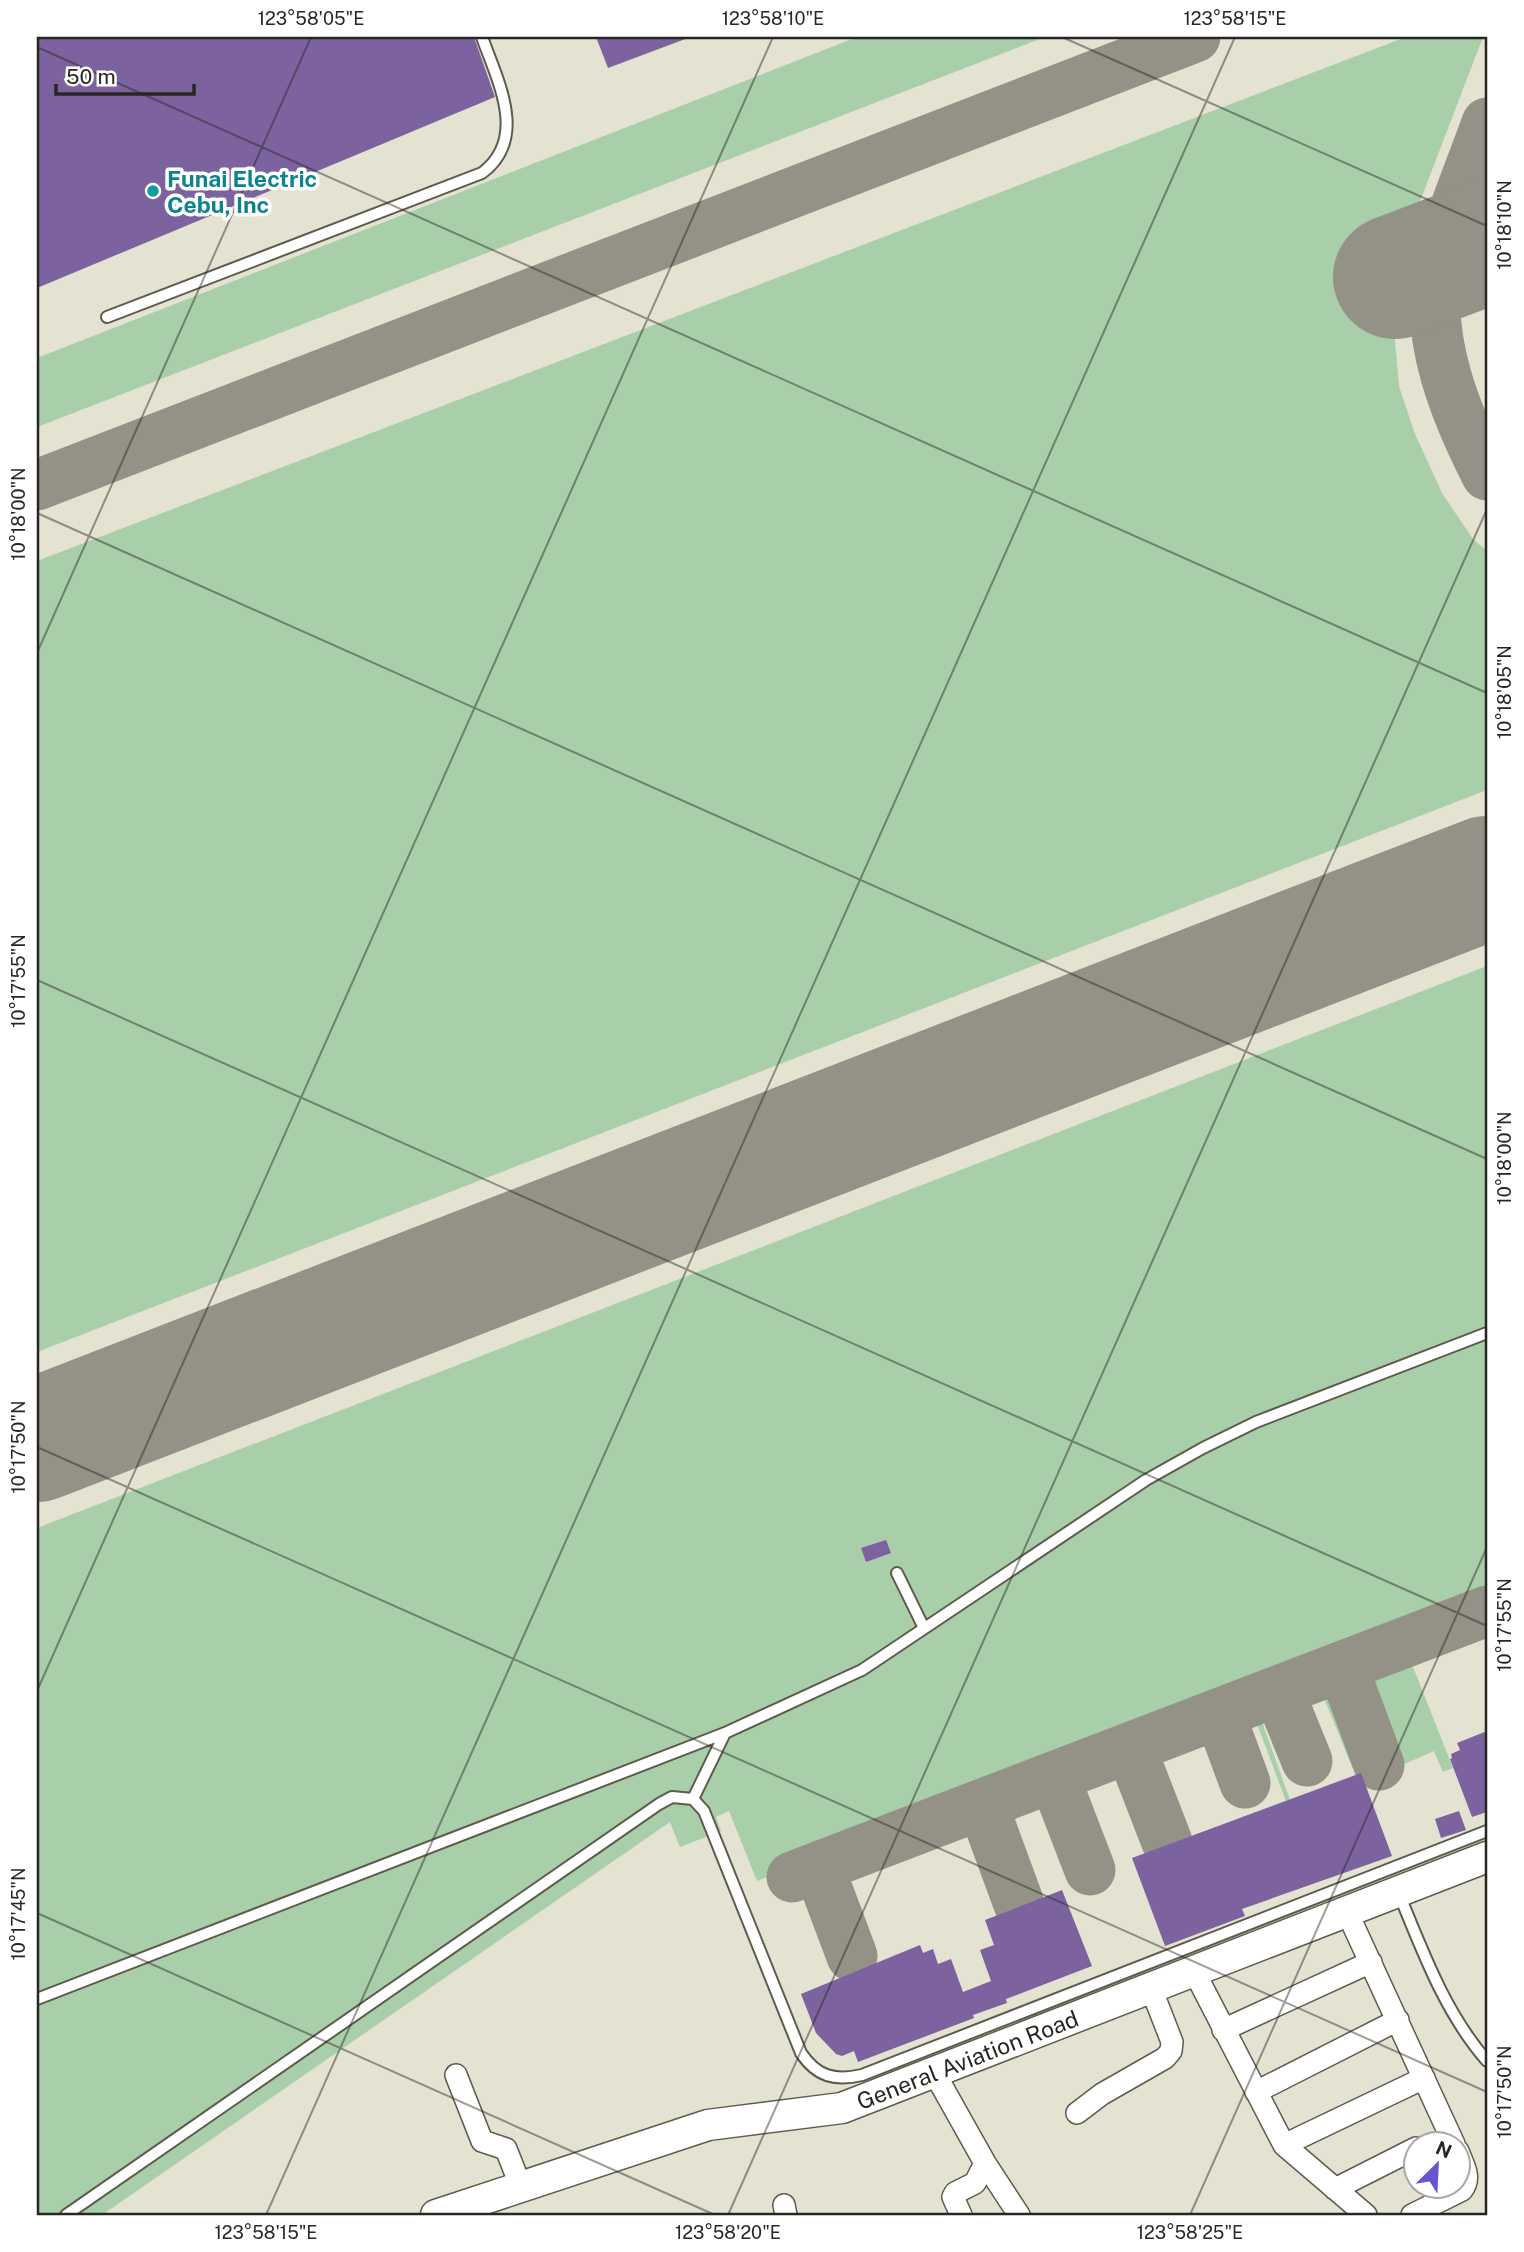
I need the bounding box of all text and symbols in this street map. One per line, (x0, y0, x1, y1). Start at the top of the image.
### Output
text: 123°58'05"E (258, 8, 364, 29)
text: 123°58'10"E (722, 8, 824, 29)
text: 123°58'15"E (1183, 8, 1287, 29)
scale bar (56, 52, 194, 96)
text: 50 m (66, 64, 116, 89)
place label: Funai Electric Cebu, Inc (167, 165, 317, 218)
text: 10°18'10"N (1494, 180, 1515, 270)
marker: Funai Electric Cebu, Inc (145, 183, 161, 199)
text: 10°18'00"N (8, 467, 29, 561)
text: 10°18'05"N (1494, 645, 1515, 739)
text: 10°17'55"N (8, 934, 29, 1028)
text: 10°18'00"N (1494, 1111, 1515, 1205)
text: 10°17'50"N (8, 1400, 29, 1494)
text: 10°17'55"N (1494, 1578, 1515, 1672)
text: 10°17'45"N (8, 1867, 29, 1961)
street label: General Aviation Road (853, 2004, 1082, 2115)
text: 10°17'50"N (1494, 2045, 1515, 2139)
north arrow (1402, 2130, 1472, 2200)
text: N (1433, 2136, 1455, 2163)
text: 123°58'15"E (214, 2222, 318, 2243)
text: 123°58'20"E (675, 2222, 781, 2243)
text: 123°58'25"E (1137, 2222, 1243, 2243)

